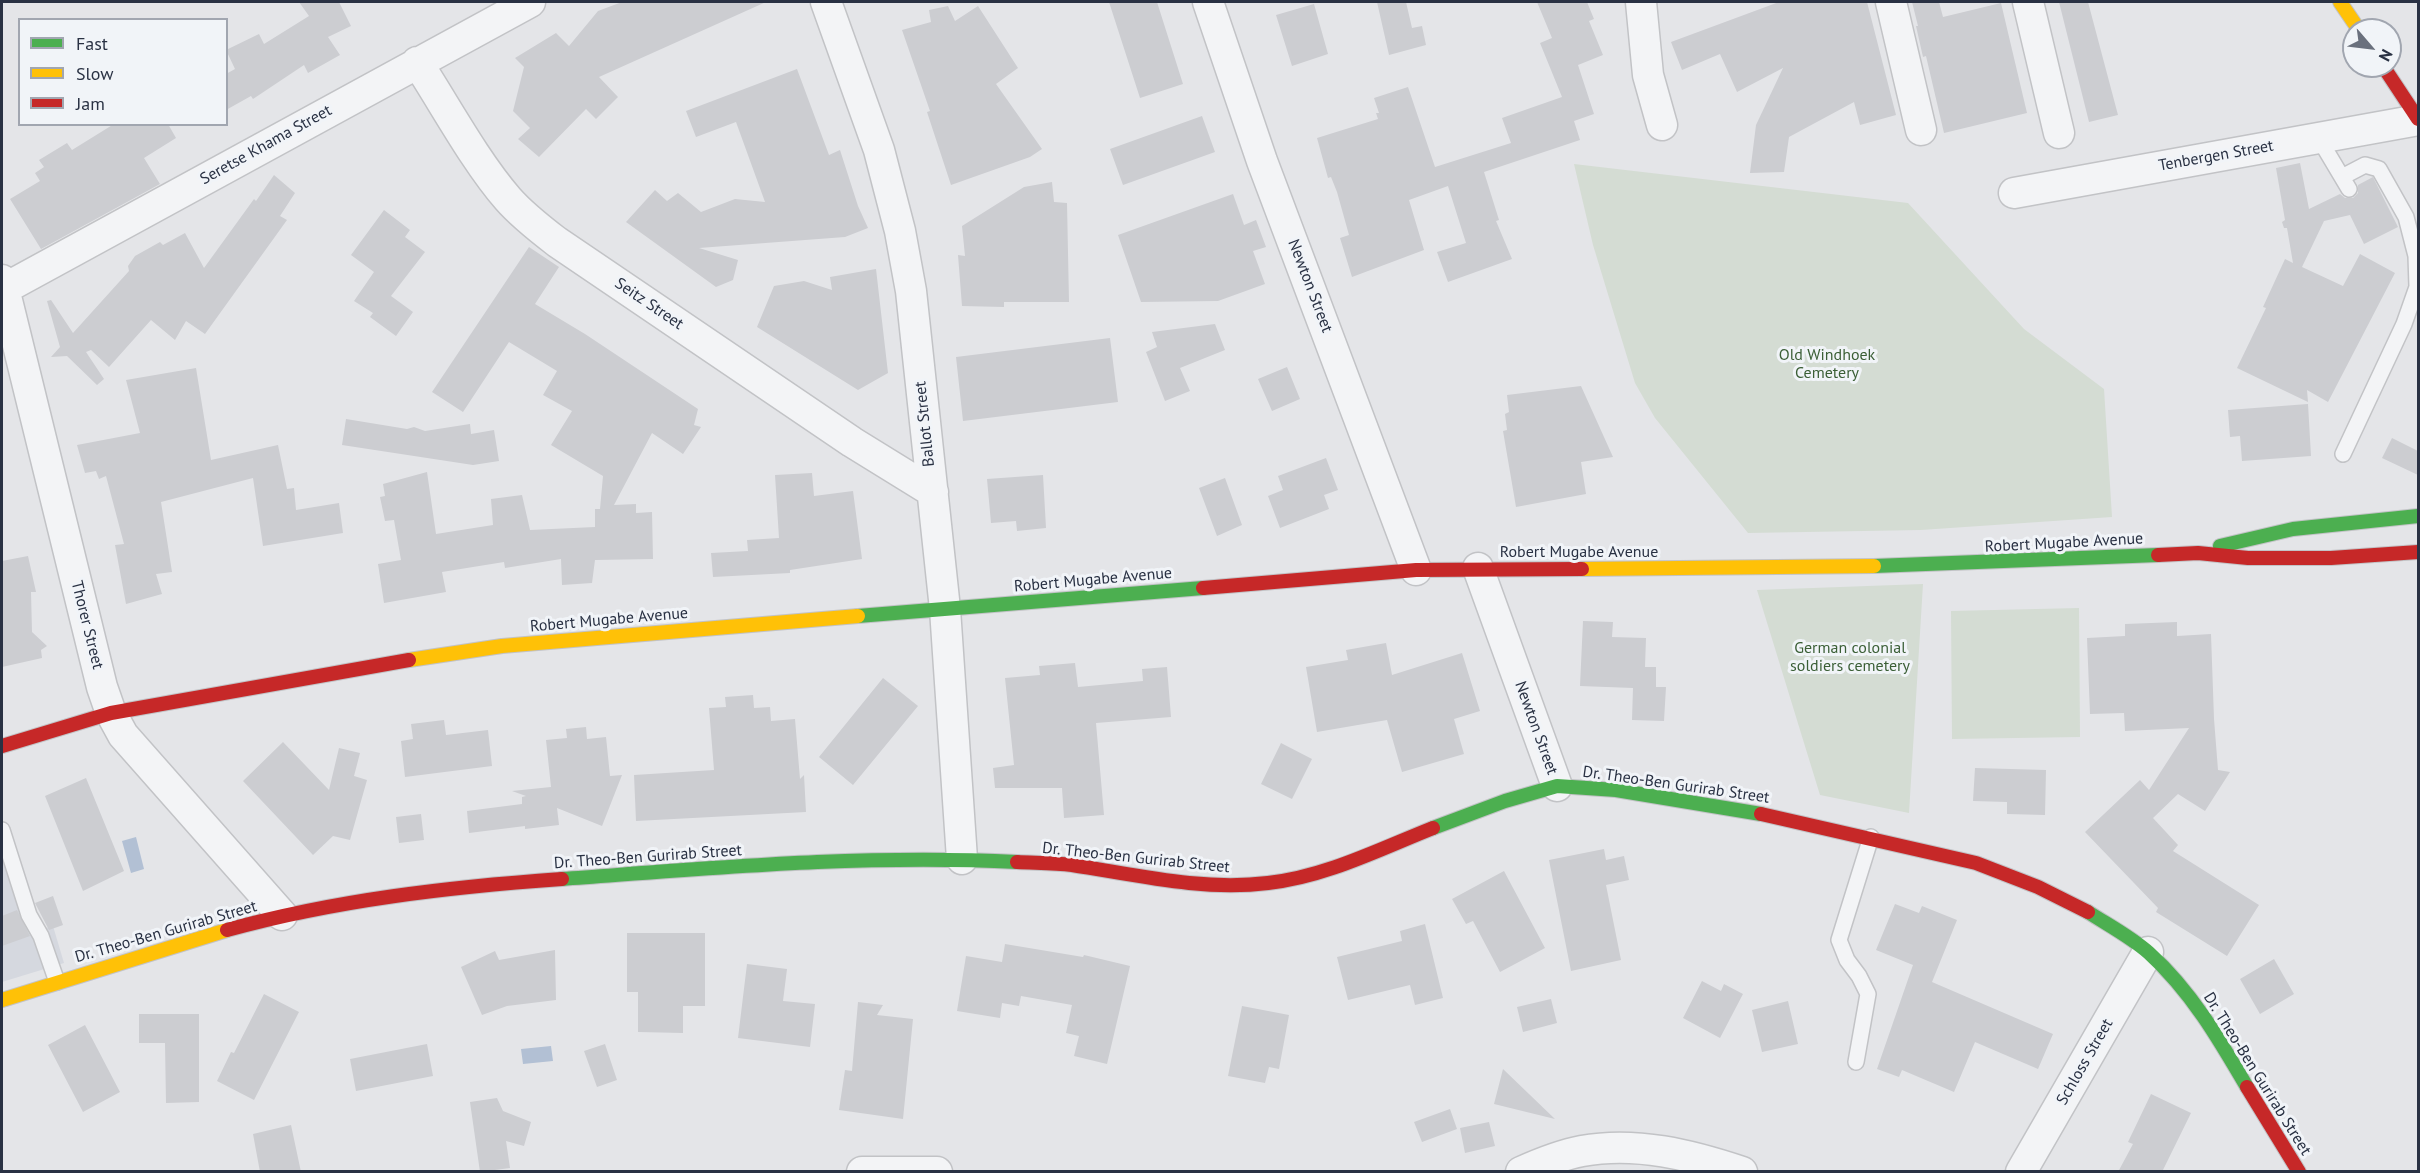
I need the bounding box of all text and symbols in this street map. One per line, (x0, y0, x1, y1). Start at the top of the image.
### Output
legend (18, 18, 228, 126)
north arrow (2342, 18, 2402, 78)
text: Fast (76, 32, 108, 55)
text: N (2375, 46, 2397, 65)
text: Slow (76, 62, 114, 85)
text: Jam (76, 92, 105, 115)
street label: Seretse Khama Street (197, 101, 335, 189)
street label: Tenbergen Street (2157, 136, 2275, 176)
street label: Newton Street (1283, 237, 1337, 335)
street label: Seitz Street (611, 274, 687, 334)
park label: Old Windhoek Cemetery (1779, 345, 1875, 383)
street label: Ballot Street (911, 380, 939, 468)
street label: Robert Mugabe Avenue (1984, 529, 2144, 557)
street label: Robert Mugabe Avenue (1500, 542, 1658, 562)
street label: Robert Mugabe Avenue (1013, 564, 1173, 596)
street label: Thorer Street (67, 579, 107, 671)
street label: Robert Mugabe Avenue (529, 604, 689, 636)
park label: German colonial soldiers cemetery (1790, 638, 1910, 676)
street label: Newton Street (1510, 679, 1562, 777)
street label: Dr. Theo-Ben Gurirab Street (1581, 762, 1771, 808)
street label: Dr. Theo-Ben Gurirab Street (1041, 839, 1231, 877)
street label: Dr. Theo-Ben Gurirab Street (553, 841, 743, 873)
street label: Dr. Theo-Ben Gurirab Street (73, 897, 259, 967)
street label: Dr. Theo-Ben Gurirab Street (2199, 989, 2315, 1159)
street label: Schloss Street (2053, 1015, 2117, 1109)

